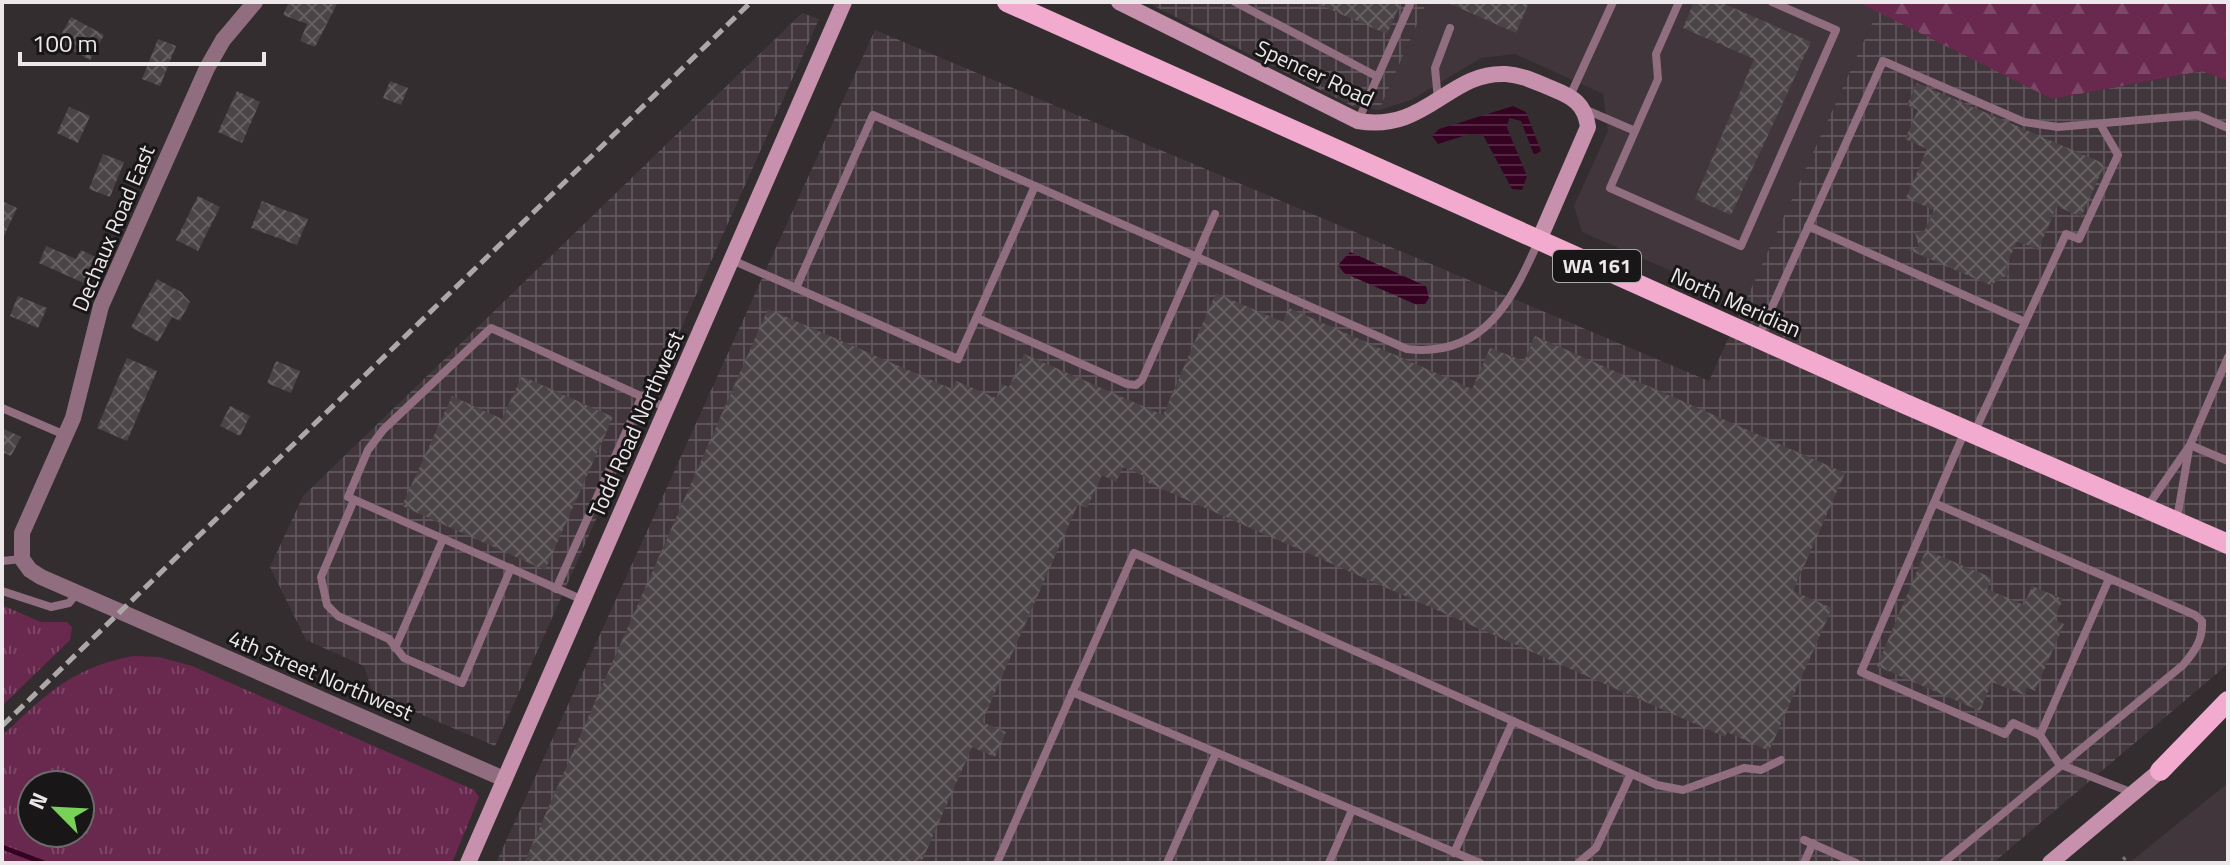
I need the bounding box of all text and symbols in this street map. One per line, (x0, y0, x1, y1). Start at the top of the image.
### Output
scale bar (20, 16, 264, 66)
text: 100 m (32, 25, 98, 61)
street label: Spencer Road (1250, 31, 1380, 115)
street label: Dechaux Road East (63, 139, 163, 316)
road number: WA 161 (1553, 250, 1641, 282)
street label: North Meridian (1665, 258, 1807, 346)
street label: Todd Road Northwest (580, 325, 693, 523)
street label: 4th Street Northwest (224, 621, 419, 729)
north arrow (16, 769, 96, 849)
text: N (19, 787, 56, 815)

